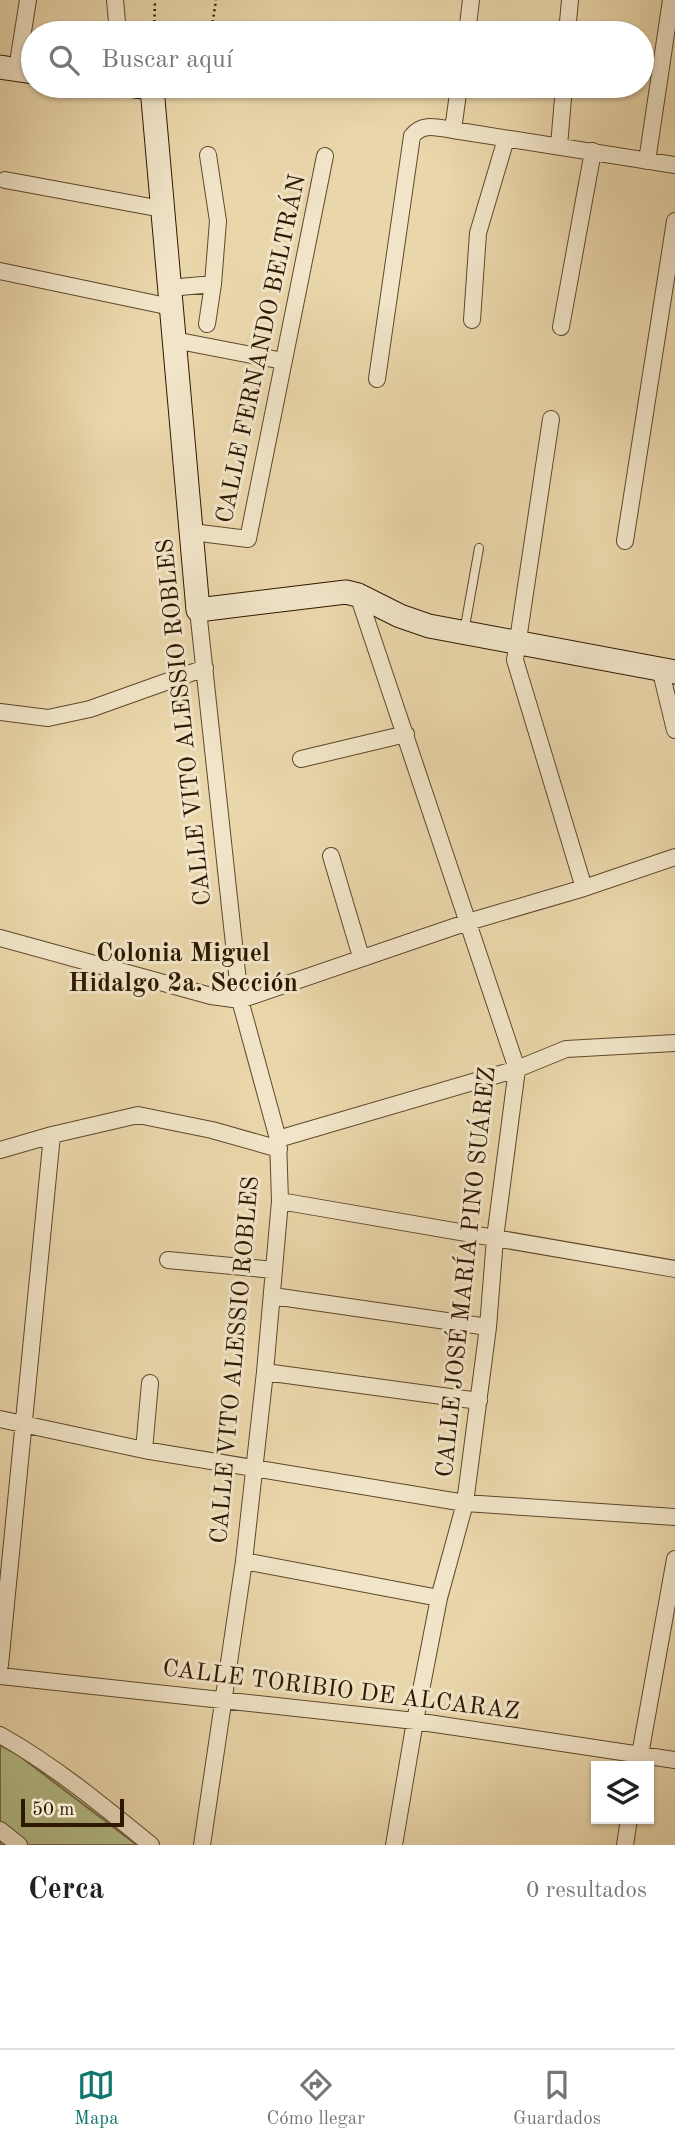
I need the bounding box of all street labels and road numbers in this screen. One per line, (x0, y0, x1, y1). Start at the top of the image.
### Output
street label: CALLE FERNANDO BELTRÁN (209, 172, 311, 525)
street label: CALLE VITO ALESSIO ROBLES (154, 537, 216, 907)
street label: CALLE JOSÉ MARÍA PINO SUÁREZ (430, 1065, 501, 1479)
street label: CALLE VITO ALESSIO ROBLES (208, 1175, 264, 1545)
street label: CALLE TORIBIO DE ALCARAZ (161, 1657, 521, 1725)

